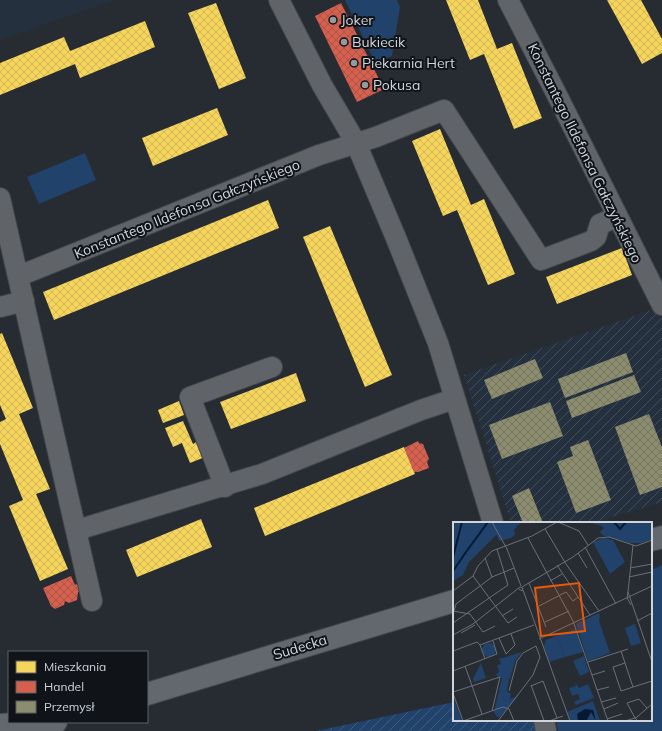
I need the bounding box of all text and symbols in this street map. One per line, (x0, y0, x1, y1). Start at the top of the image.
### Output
place label: Joker (341, 11, 374, 29)
marker: Joker (328, 15, 338, 25)
place label: Bukiecik (352, 33, 406, 51)
marker: Bukiecik (339, 37, 349, 47)
street label: Konstantego Ildefonsa Gałczyńskiego (524, 40, 646, 266)
place label: Piekarnia Hert (362, 54, 455, 72)
marker: Piekarnia Hert (349, 58, 359, 68)
place label: Pokusa (373, 76, 420, 94)
marker: Pokusa (360, 80, 370, 90)
street label: Konstantego Ildefonsa Gałczyńskiego (72, 155, 302, 263)
inset map (453, 522, 652, 721)
street label: Sudecka (271, 630, 329, 664)
legend (8, 651, 148, 723)
text: Mieszkania (44, 659, 106, 674)
text: Handel (44, 679, 84, 694)
text: Przemysł (44, 699, 95, 714)

